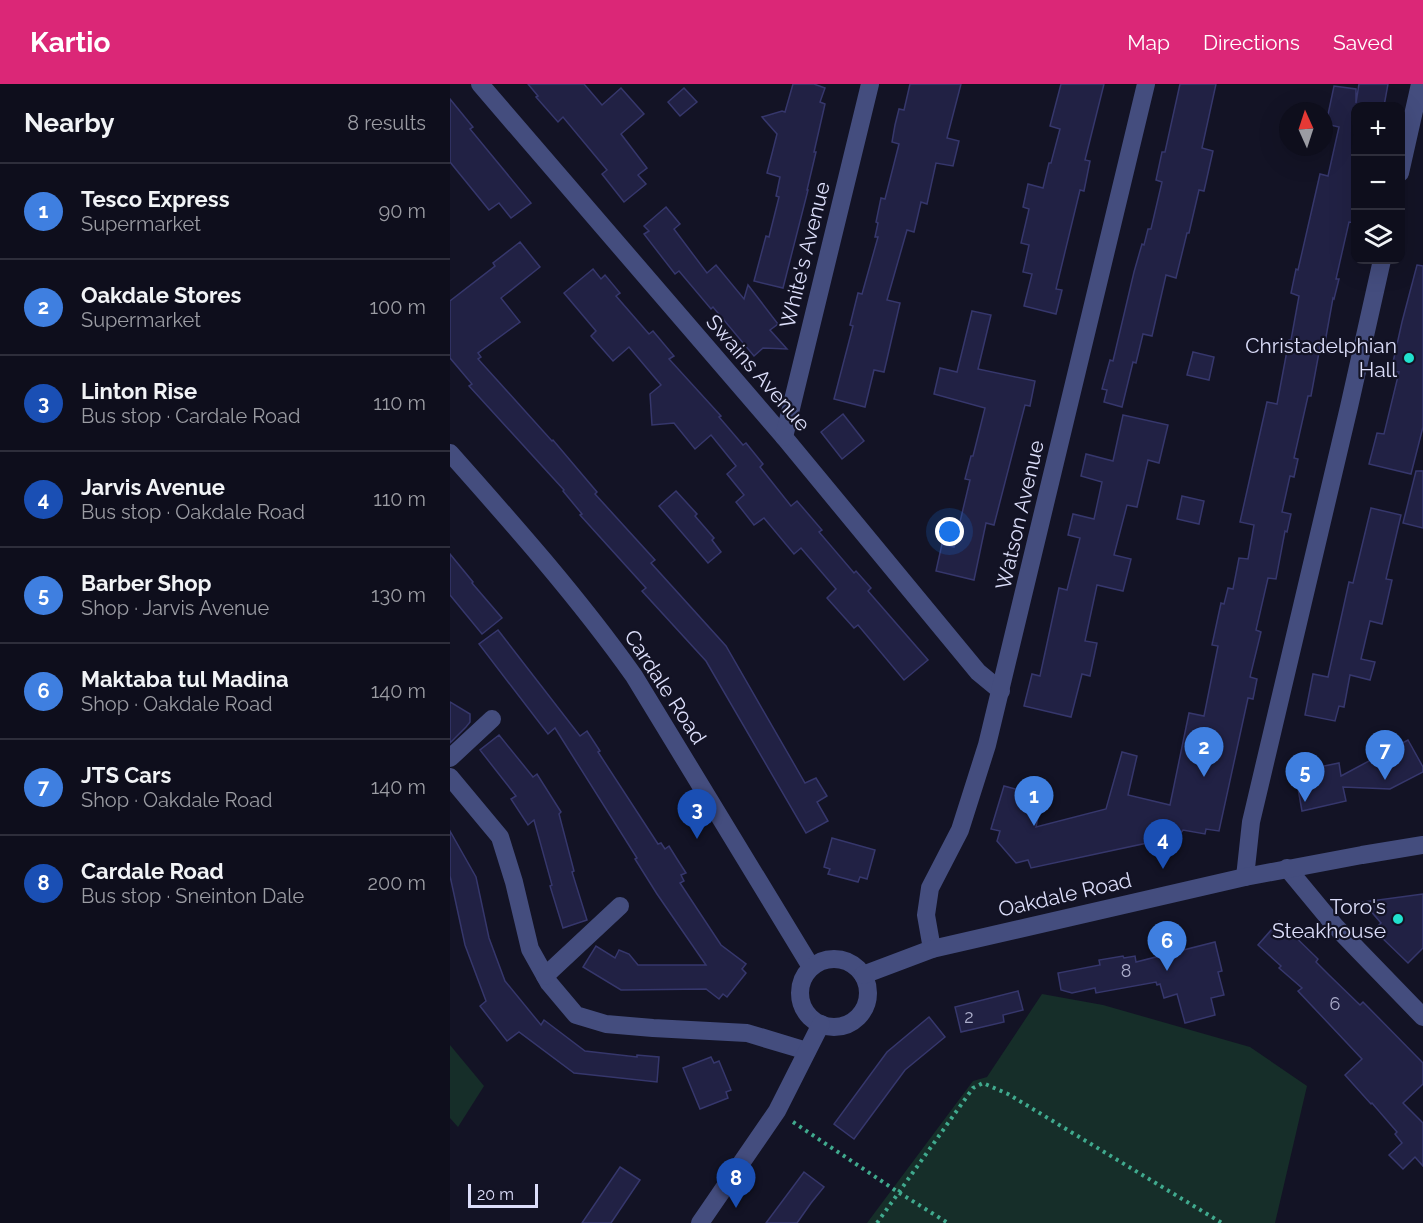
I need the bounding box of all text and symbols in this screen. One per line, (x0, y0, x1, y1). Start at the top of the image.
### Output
text: Kartio (30, 26, 110, 59)
text: Map (1127, 30, 1170, 55)
text: Directions (1203, 30, 1300, 55)
text: Saved (1333, 30, 1393, 55)
north arrow (1279, 102, 1333, 156)
map controls (1351, 102, 1405, 264)
button: + (1351, 102, 1405, 156)
text: Nearby (24, 108, 114, 138)
text: 8 results (347, 111, 426, 135)
button: − (1351, 156, 1405, 210)
street label: White's Avenue (774, 179, 835, 331)
text: Tesco Express (81, 186, 230, 212)
text: 1 (39, 199, 48, 223)
text: 90 m (379, 199, 426, 223)
button: layers (1351, 210, 1405, 264)
text: Supermarket (81, 212, 201, 236)
text: Oakdale Stores (81, 282, 241, 308)
text: 2 (38, 295, 49, 319)
text: 100 m (369, 295, 426, 319)
text: Supermarket (81, 308, 201, 332)
street label: Swains Avenue (701, 309, 816, 436)
place label: Christadelphian Hall (1245, 333, 1397, 382)
marker: Christadelphian Hall (1402, 351, 1416, 365)
text: Linton Rise (81, 378, 197, 404)
text: 3 (38, 391, 49, 415)
text: 110 m (373, 391, 426, 415)
text: Bus stop · Cardale Road (81, 404, 300, 428)
street label: Watson Avenue (990, 438, 1049, 592)
text: Jarvis Avenue (81, 474, 225, 500)
text: 4 (38, 487, 49, 511)
text: 110 m (373, 487, 426, 511)
text: Bus stop · Oakdale Road (81, 500, 305, 524)
your location (935, 517, 964, 546)
text: Barber Shop (81, 570, 212, 596)
text: 5 (38, 583, 49, 607)
text: 130 m (371, 583, 426, 607)
text: Shop · Jarvis Avenue (81, 596, 269, 620)
street label: Cardale Road (619, 625, 712, 749)
text: Maktaba tul Madina (81, 666, 289, 692)
text: 6 (37, 679, 50, 703)
text: 140 m (371, 679, 426, 703)
text: Shop · Oakdale Road (81, 692, 273, 716)
pin: 2 (1184, 728, 1224, 777)
pin: 7 (1366, 730, 1404, 780)
pin: 5 (1286, 752, 1324, 802)
text: JTS Cars (81, 762, 171, 788)
text: 7 (38, 775, 49, 799)
text: 140 m (371, 775, 426, 799)
pin: 1 (1014, 776, 1054, 826)
text: Shop · Oakdale Road (81, 788, 273, 812)
pin: 3 (678, 790, 716, 839)
pin: 4 (1144, 820, 1182, 869)
text: Cardale Road (81, 858, 224, 884)
street label: Oakdale Road (996, 867, 1134, 922)
text: 8 (37, 871, 50, 895)
text: 200 m (368, 871, 426, 895)
text: Bus stop · Sneinton Dale (81, 884, 304, 908)
place label: Toro's Steakhouse (1272, 894, 1386, 943)
marker: Toro's Steakhouse (1391, 912, 1405, 926)
pin: 6 (1148, 922, 1186, 971)
house number: 8 (1121, 960, 1131, 981)
house number: 6 (1330, 993, 1341, 1014)
house number: 2 (964, 1006, 974, 1027)
pin: 8 (716, 1158, 756, 1208)
scale bar (468, 1181, 538, 1208)
text: 20 m (477, 1185, 514, 1204)

